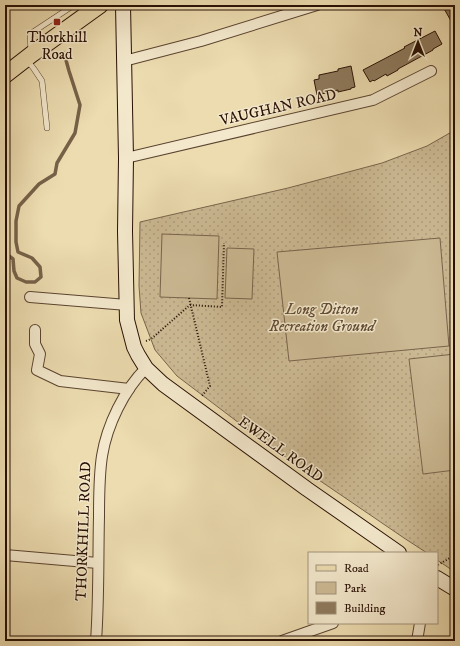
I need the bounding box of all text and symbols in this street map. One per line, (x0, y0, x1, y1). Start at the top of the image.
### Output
marker: Thorkhill Road (52, 17, 62, 27)
north arrow (398, 22, 438, 62)
text: N (413, 26, 423, 40)
place label: Thorkhill Road (27, 28, 88, 64)
street label: VAUGHAN ROAD (217, 85, 338, 130)
park label: Long Ditton Recreation Ground (268, 300, 378, 336)
street label: EWELL ROAD (234, 412, 327, 487)
street label: THORKHILL ROAD (72, 461, 95, 601)
legend (308, 552, 438, 624)
text: Road (344, 561, 369, 576)
text: Park (344, 581, 366, 596)
text: Building (344, 601, 385, 616)

